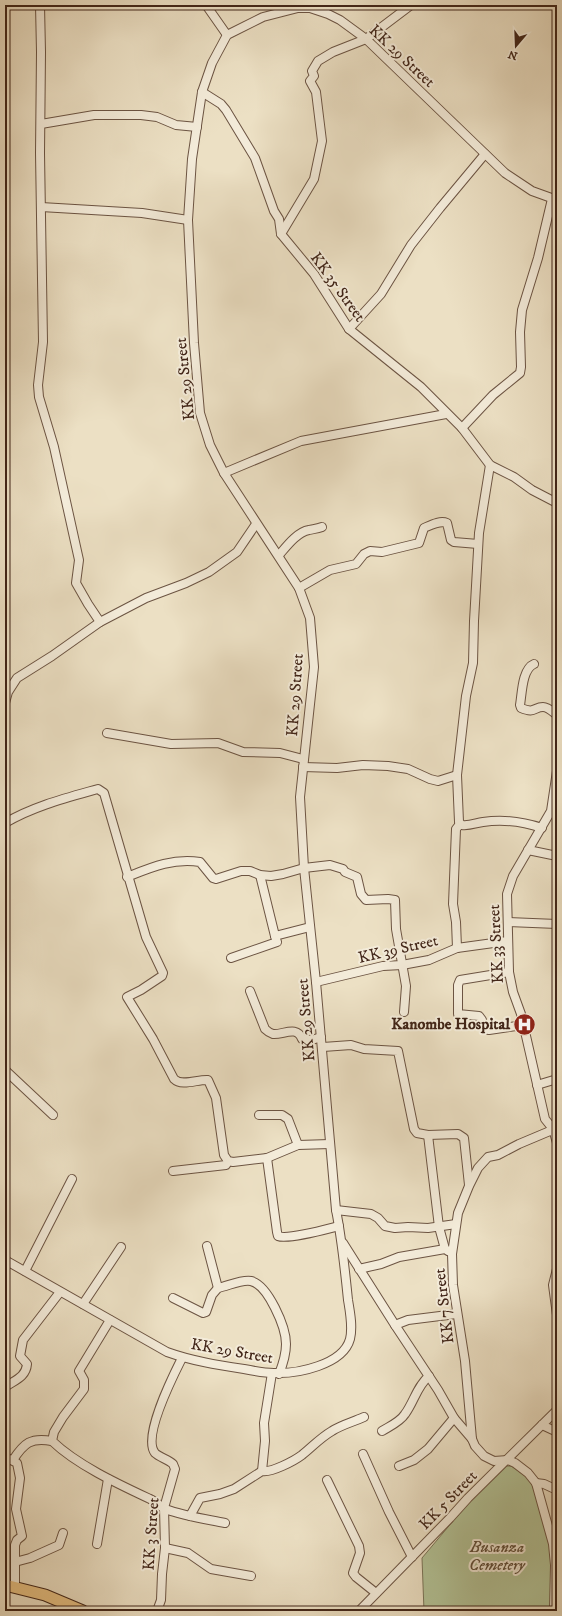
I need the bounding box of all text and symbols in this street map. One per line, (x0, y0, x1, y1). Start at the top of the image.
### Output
street label: KK 29 Street (365, 20, 439, 92)
north arrow (496, 26, 536, 66)
text: N (507, 46, 520, 63)
street label: KK 35 Street (306, 248, 370, 326)
street label: KK 29 Street (171, 337, 199, 421)
street label: KK 29 Street (282, 653, 308, 737)
street label: KK 33 Street (484, 904, 508, 984)
street label: KK 39 Street (356, 930, 440, 968)
street label: KK 29 Street (292, 978, 320, 1062)
hospital icon: Kanombe Hospital (512, 1011, 538, 1037)
place label: Kanombe Hospital (391, 1014, 511, 1034)
street label: KK 7 Street (429, 1267, 459, 1345)
street label: KK 29 Street (189, 1334, 275, 1368)
street label: KK 5 Street (415, 1466, 481, 1534)
street label: KK 3 Street (138, 1497, 164, 1571)
park label: Busanza Cemetery (469, 1537, 527, 1575)

